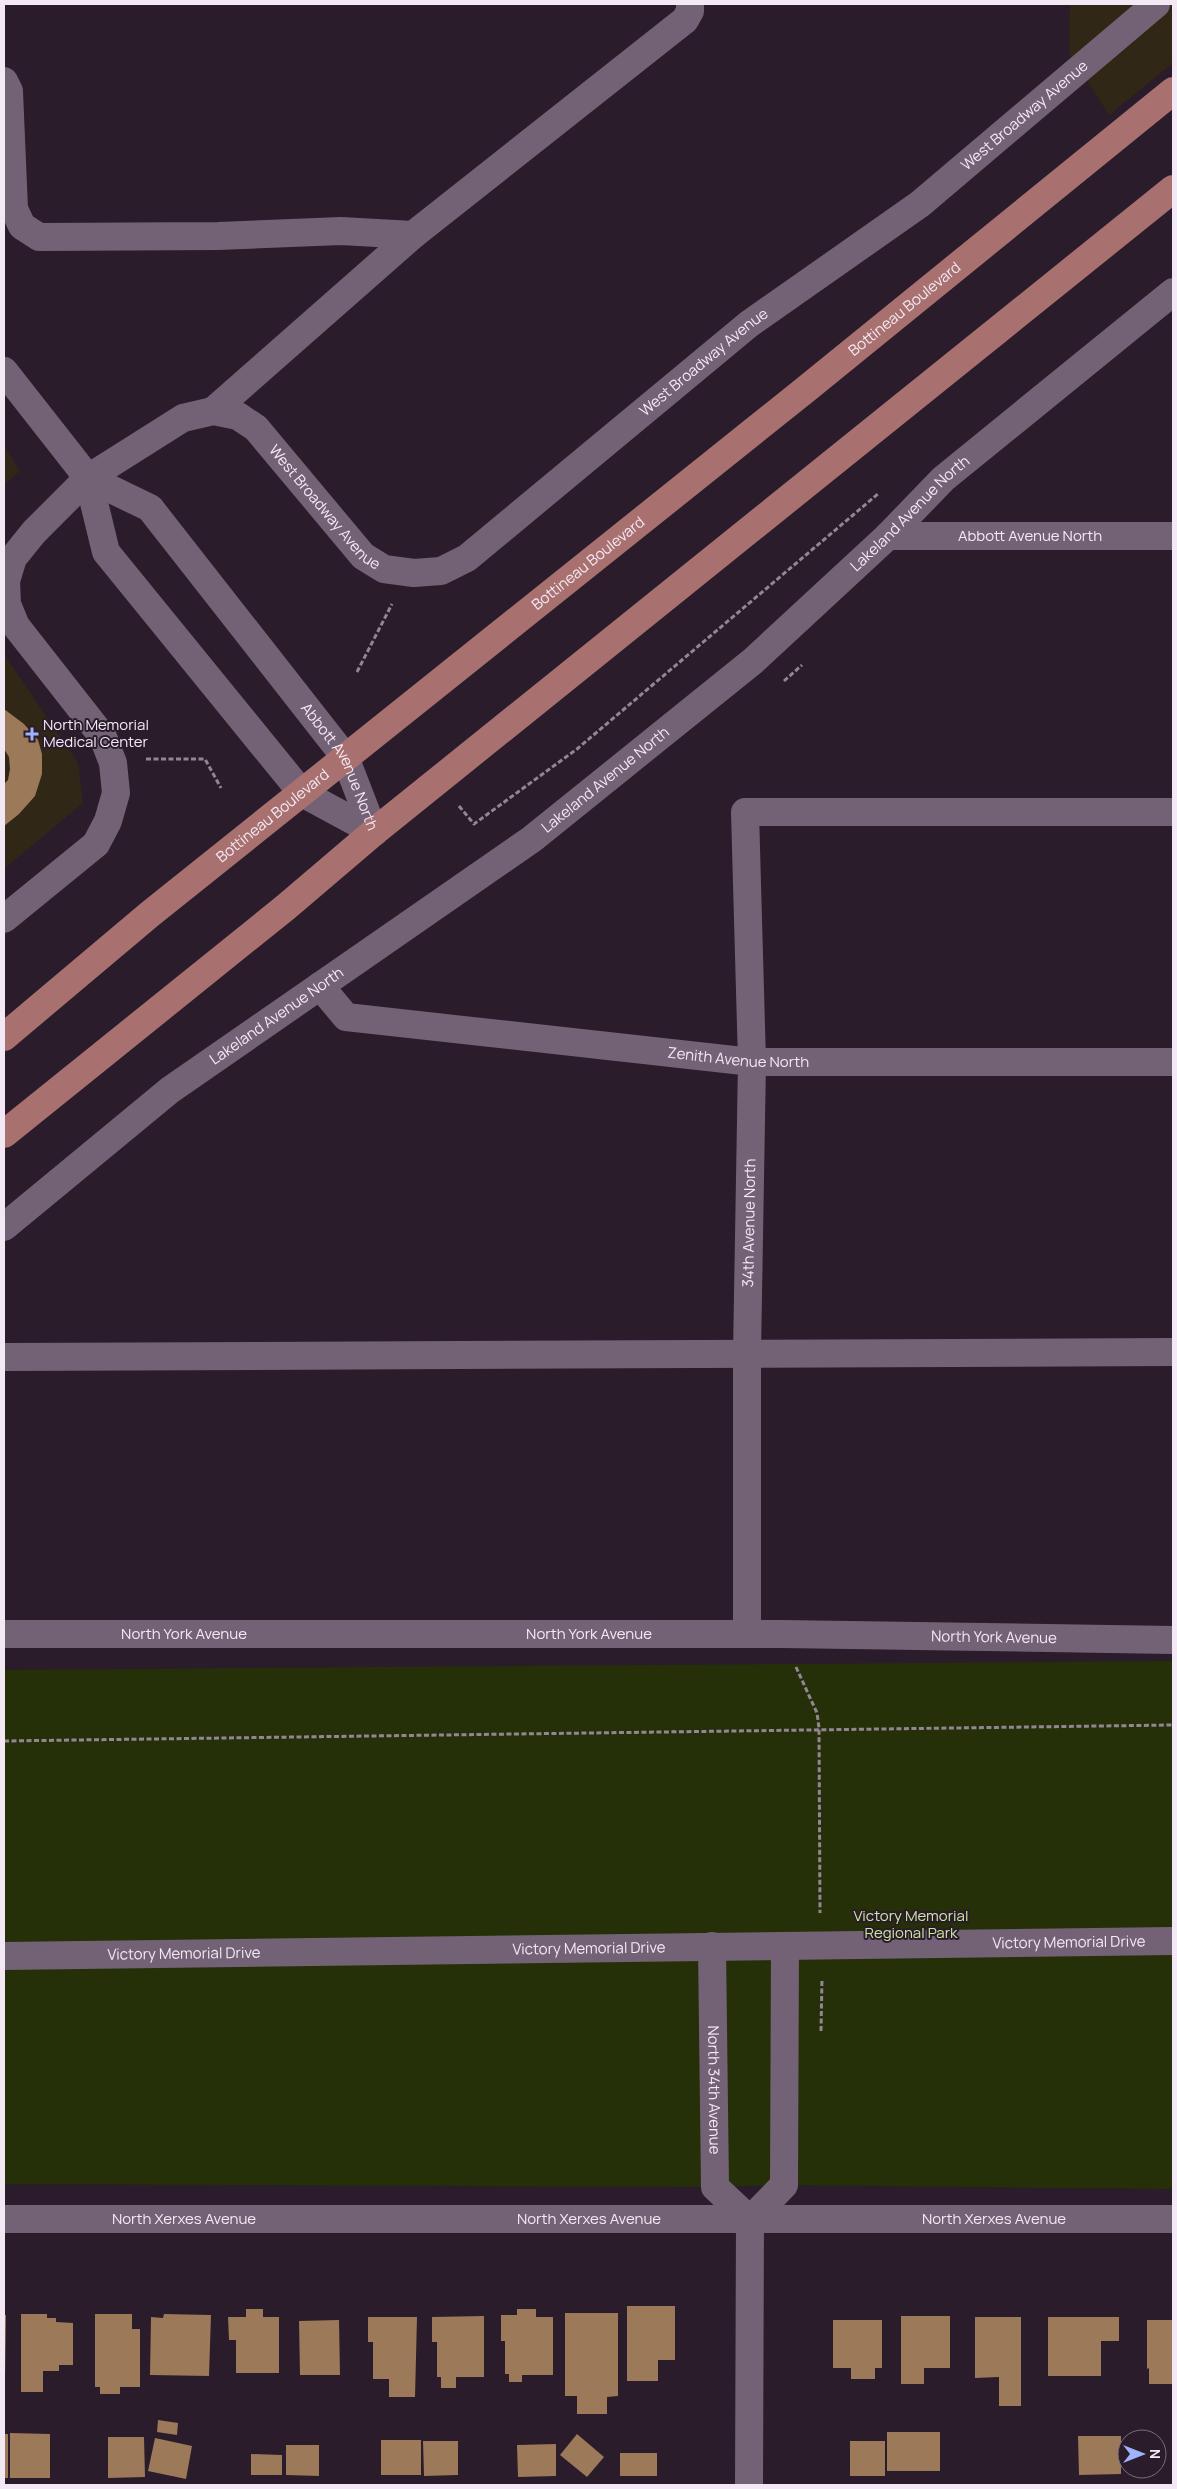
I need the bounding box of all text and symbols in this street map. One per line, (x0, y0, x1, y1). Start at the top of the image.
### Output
street label: West Broadway Avenue (956, 55, 1092, 175)
street label: Bottineau Boulevard (844, 257, 965, 361)
street label: West Broadway Avenue (635, 303, 772, 421)
street label: West Broadway Avenue (264, 440, 385, 575)
street label: Lakeland Avenue North (845, 450, 974, 576)
street label: Bottineau Boulevard (527, 511, 649, 615)
street label: Abbott Avenue North (958, 525, 1102, 546)
street label: Abbott Avenue North (296, 698, 383, 833)
place label: North Memorial Medical Center (43, 714, 149, 752)
street label: Lakeland Avenue North (537, 722, 674, 837)
marker: North Memorial Medical Center (25, 727, 39, 741)
street label: Bottineau Boulevard (211, 764, 333, 867)
street label: Lakeland Avenue North (205, 962, 348, 1069)
street label: Zenith Avenue North (666, 1042, 809, 1072)
street label: 34th Avenue North (737, 1158, 760, 1288)
street label: North York Avenue (121, 1623, 247, 1644)
street label: North York Avenue (526, 1623, 652, 1644)
street label: North York Avenue (931, 1625, 1057, 1648)
park label: Victory Memorial Regional Park (854, 1905, 968, 1943)
street label: Victory Memorial Drive (992, 1930, 1146, 1953)
street label: Victory Memorial Drive (512, 1937, 666, 1959)
street label: Victory Memorial Drive (107, 1942, 261, 1965)
street label: North 34th Avenue (703, 2025, 726, 2155)
street label: North Xerxes Avenue (112, 2208, 256, 2229)
street label: North Xerxes Avenue (517, 2208, 661, 2229)
street label: North Xerxes Avenue (922, 2208, 1066, 2229)
north arrow (1117, 2429, 1167, 2479)
text: N (1146, 2449, 1165, 2459)

